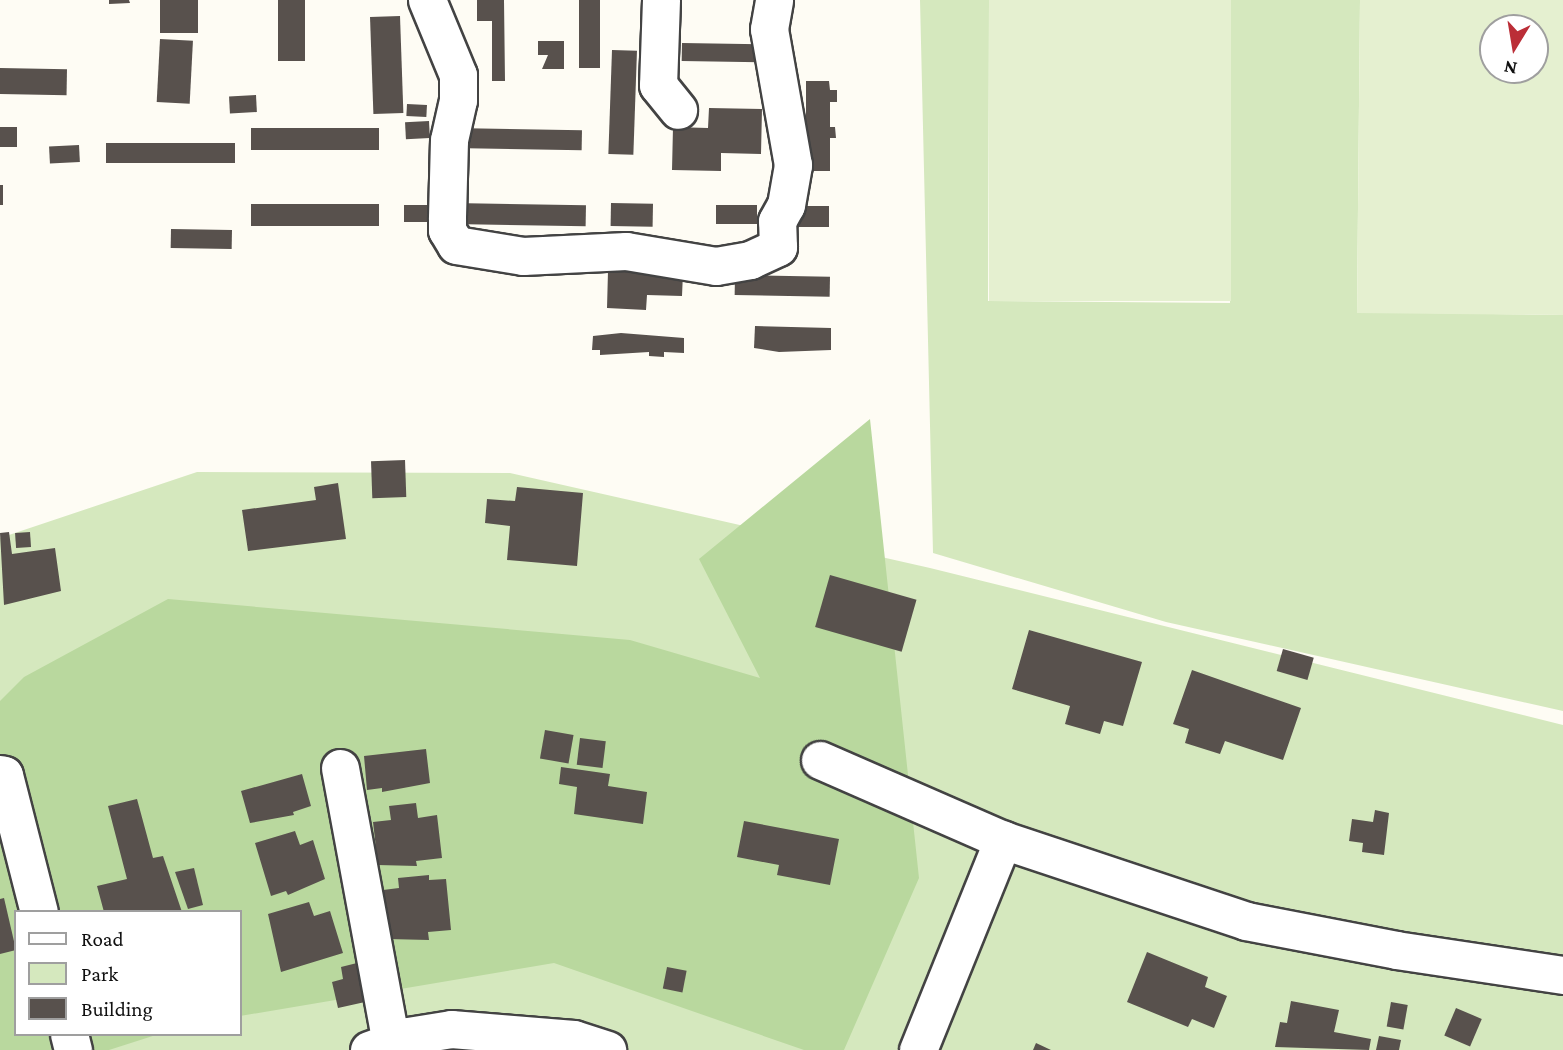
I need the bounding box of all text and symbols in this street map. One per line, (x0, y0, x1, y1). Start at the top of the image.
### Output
north arrow (1479, 14, 1549, 84)
text: N (1502, 57, 1519, 80)
legend (14, 910, 242, 1036)
text: Road (81, 927, 124, 951)
text: Park (81, 962, 118, 986)
text: Building (81, 997, 153, 1021)

